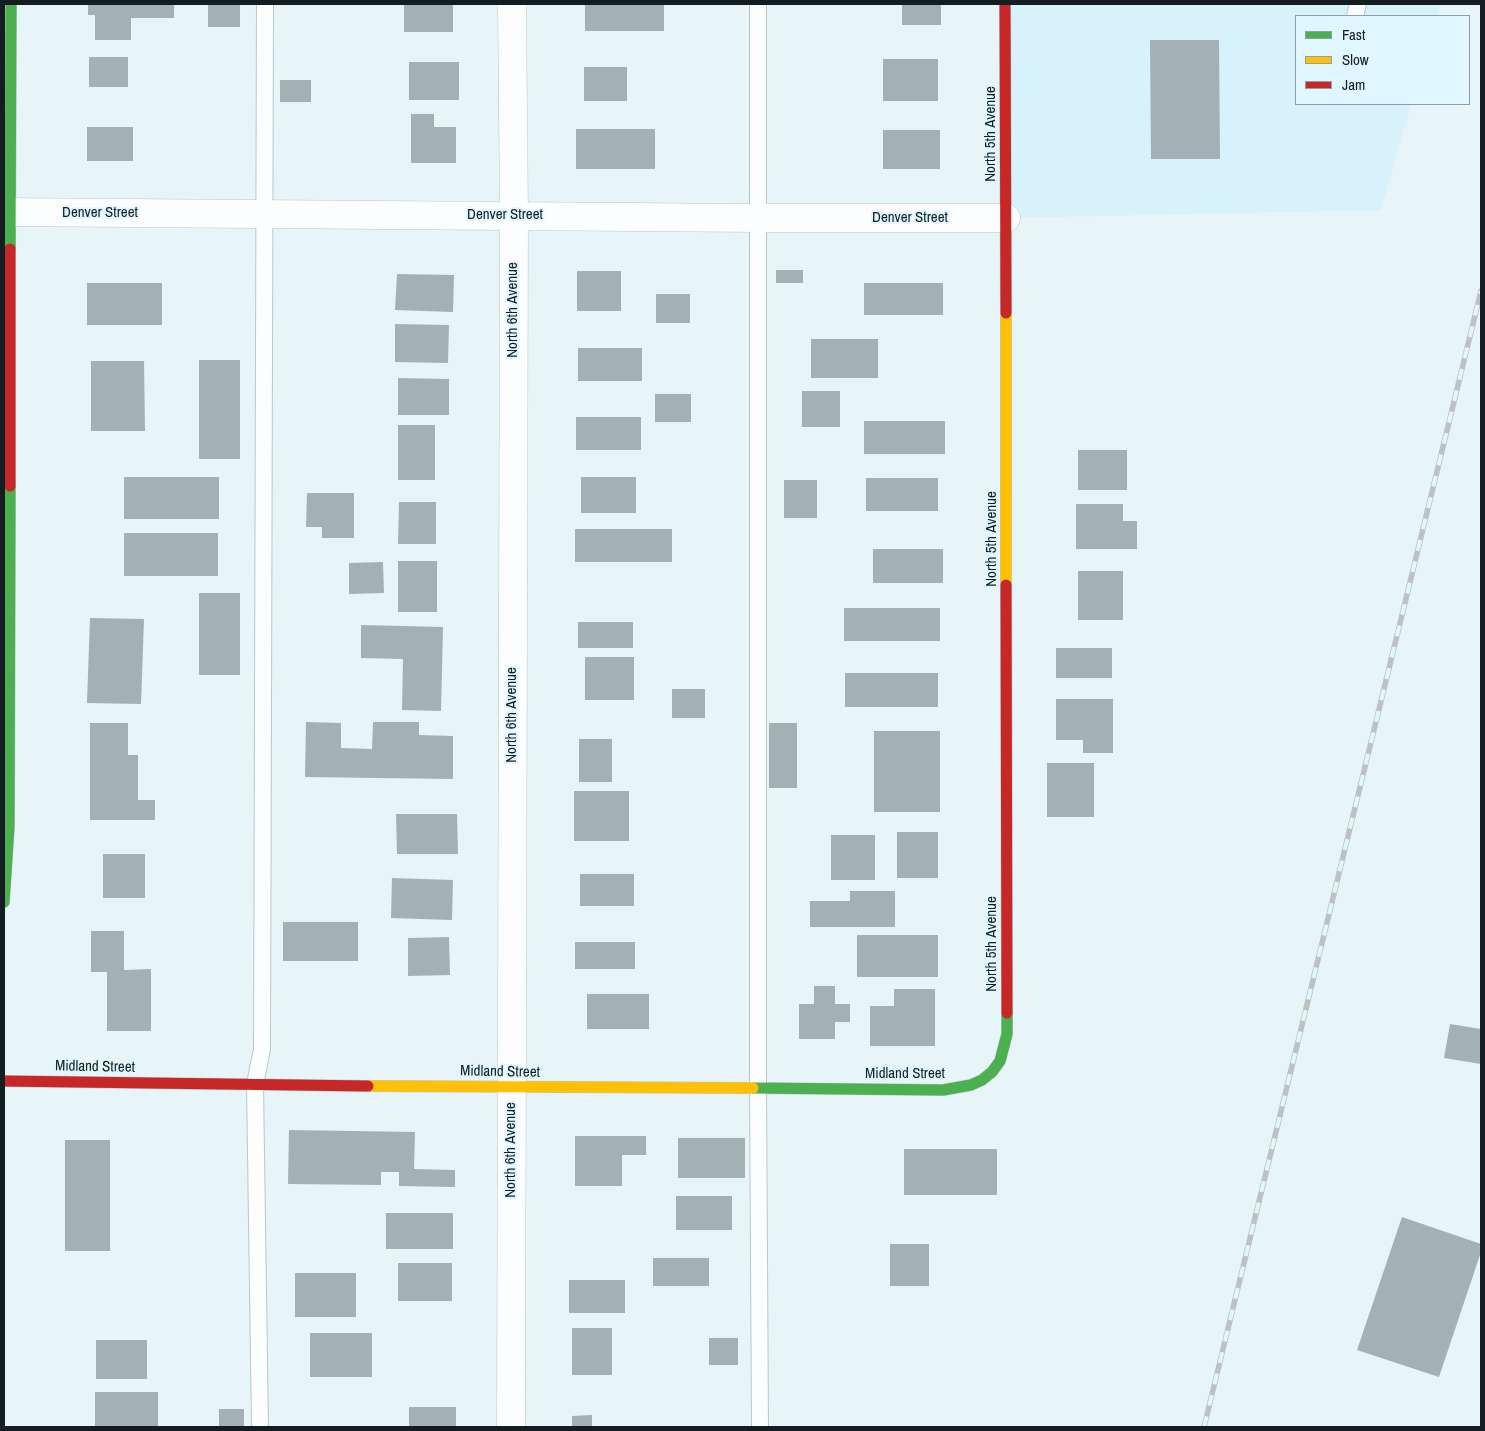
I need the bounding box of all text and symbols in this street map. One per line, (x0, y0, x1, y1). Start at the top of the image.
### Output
legend (1295, 15, 1470, 105)
text: Fast (1342, 24, 1365, 45)
text: Slow (1342, 49, 1369, 70)
text: Jam (1342, 74, 1365, 95)
street label: North 5th Avenue (982, 86, 1000, 182)
street label: Denver Street (62, 204, 138, 222)
street label: Denver Street (467, 206, 543, 224)
street label: Denver Street (872, 209, 948, 227)
street label: North 6th Avenue (504, 262, 522, 358)
street label: North 5th Avenue (983, 491, 1001, 587)
street label: North 6th Avenue (503, 667, 521, 763)
street label: North 5th Avenue (983, 896, 1001, 992)
street label: Midland Street (55, 1057, 135, 1077)
street label: Midland Street (460, 1062, 540, 1082)
street label: Midland Street (865, 1065, 945, 1083)
street label: North 6th Avenue (502, 1102, 520, 1198)

